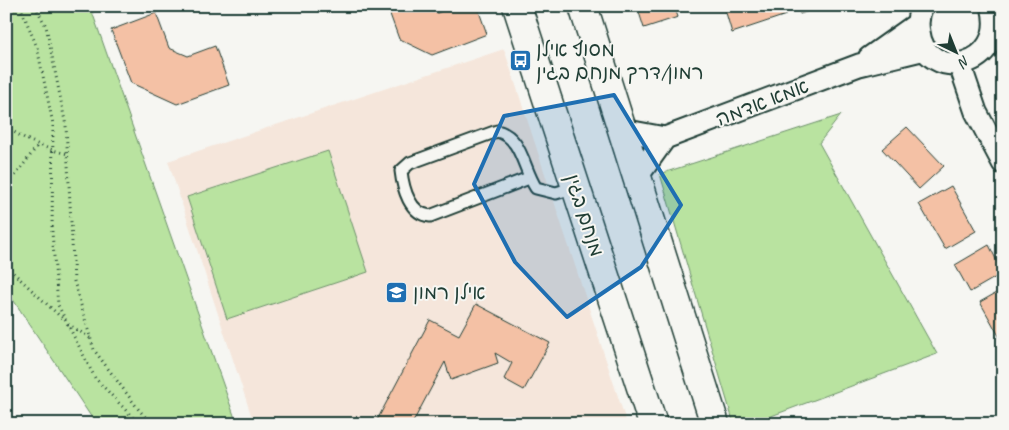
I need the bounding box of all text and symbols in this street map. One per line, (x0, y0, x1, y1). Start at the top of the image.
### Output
north arrow (932, 28, 982, 78)
place label: מסוף אילן רמון/דרך מנחם בגין (536, 37, 704, 85)
bus stop icon: מסוף אילן רמון/דרך מנחם בגין (508, 49, 532, 73)
text: N (954, 52, 973, 72)
street label: אמא אדמה (712, 73, 812, 132)
street label: מנחם בגין (559, 171, 610, 260)
school or university icon: אילן רמון (385, 280, 409, 304)
place label: אילן רמון (413, 280, 486, 305)

